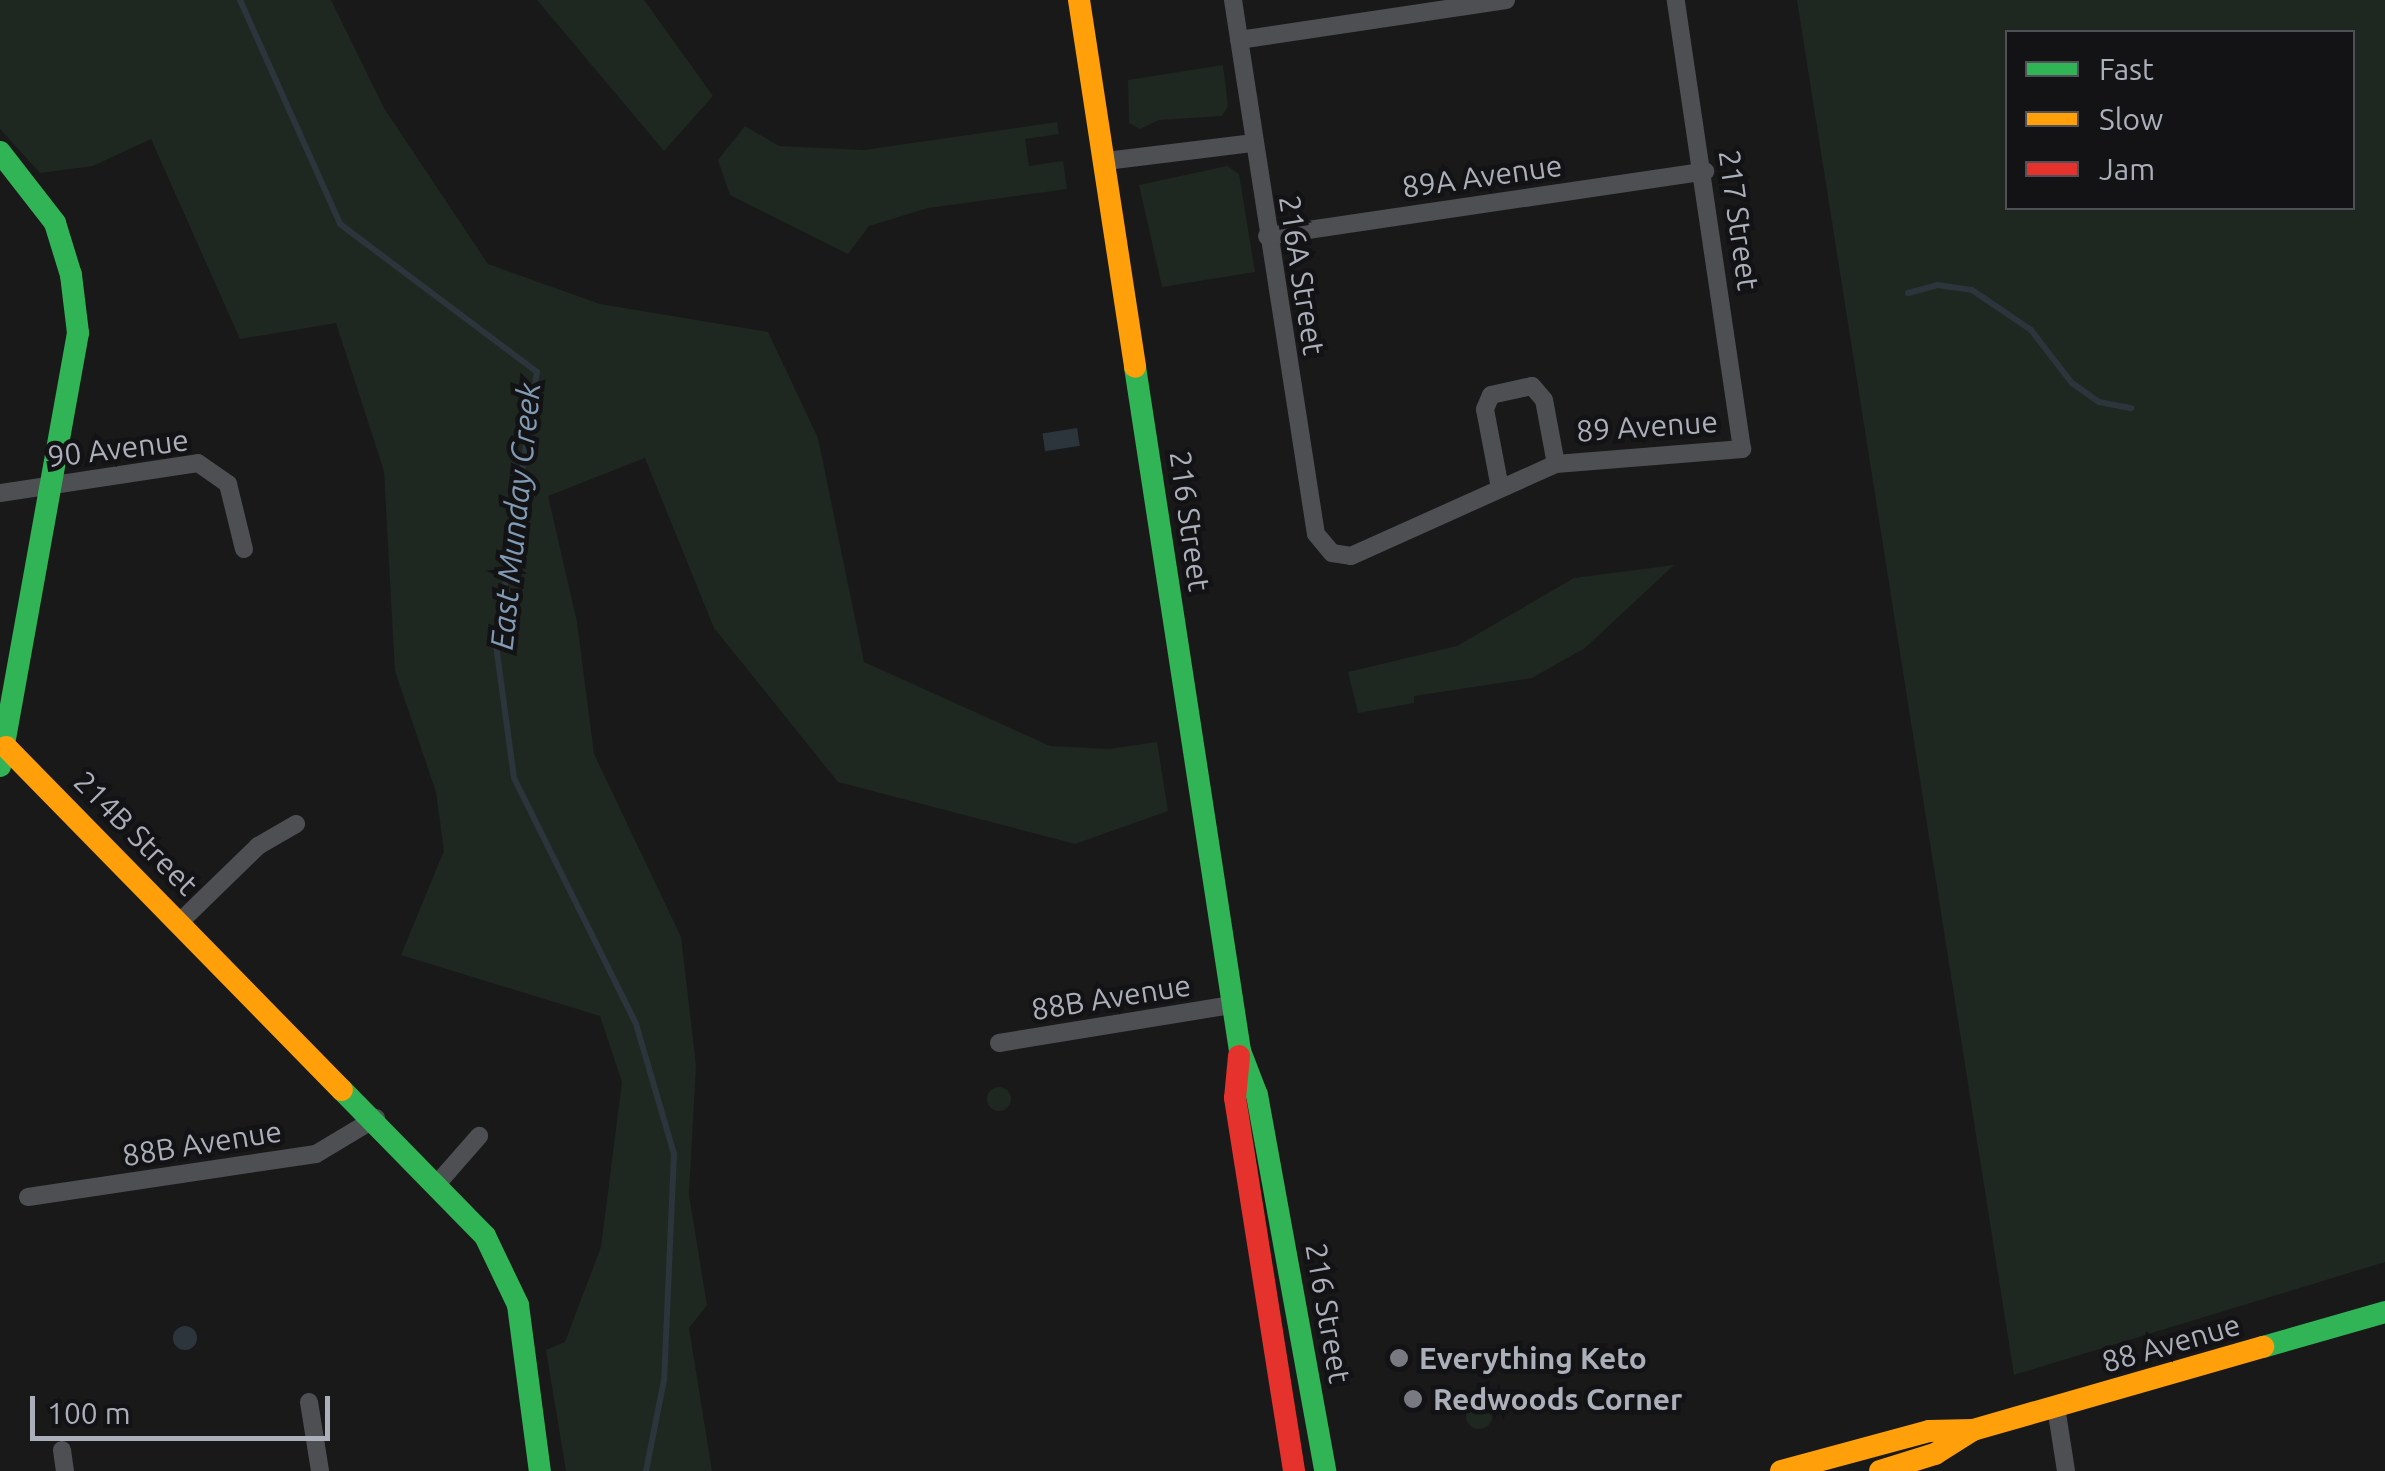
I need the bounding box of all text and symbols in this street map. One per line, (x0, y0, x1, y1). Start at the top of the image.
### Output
legend (2005, 30, 2355, 210)
text: Fast (2099, 52, 2154, 86)
text: Slow (2099, 102, 2163, 136)
street label: 89A Avenue (1400, 147, 1564, 205)
street label: 217 Street (1711, 147, 1767, 293)
text: Jam (2099, 152, 2155, 186)
street label: 216A Street (1272, 193, 1332, 357)
water label: East Munday Creek (482, 380, 548, 652)
street label: 89 Avenue (1575, 403, 1719, 449)
street label: 90 Avenue (45, 421, 191, 475)
street label: 216 Street (1162, 448, 1218, 594)
street label: 214B Street (67, 764, 205, 902)
street label: 88B Avenue (1029, 967, 1193, 1027)
street label: 88B Avenue (120, 1113, 284, 1173)
street label: 216 Street (1298, 1240, 1358, 1386)
street label: 88 Avenue (2098, 1306, 2244, 1380)
place label: Everything Keto (1419, 1340, 1647, 1376)
marker: Everything Keto (1388, 1347, 1410, 1369)
scale bar (35, 1376, 335, 1438)
place label: Redwoods Corner (1433, 1381, 1682, 1417)
marker: Redwoods Corner (1402, 1388, 1424, 1410)
text: 100 m (47, 1396, 131, 1430)

